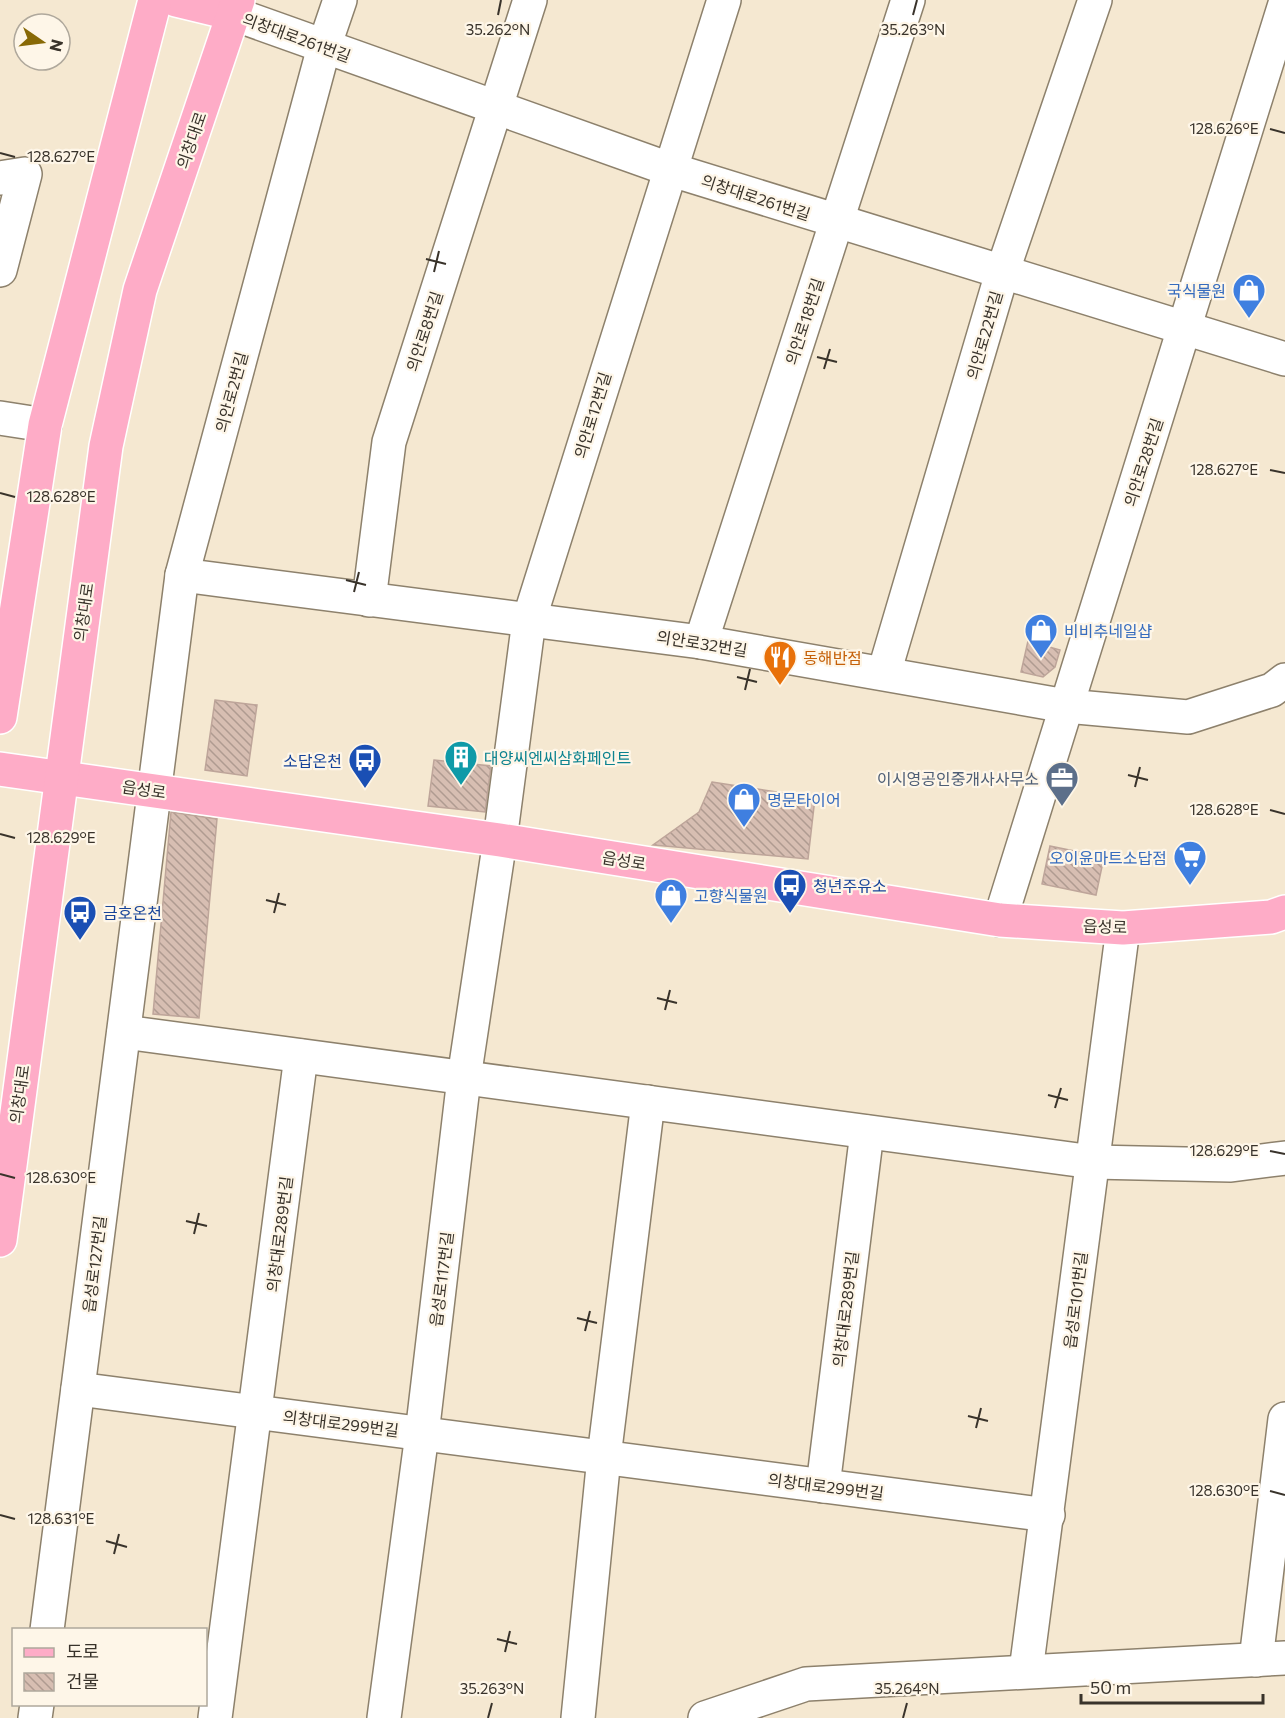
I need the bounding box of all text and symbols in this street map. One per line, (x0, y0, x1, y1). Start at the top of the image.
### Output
street label: 의창대로261번길 (240, 9, 354, 65)
north arrow (12, 12, 72, 72)
text: 35.262°N (466, 20, 530, 38)
text: 35.263°N (881, 20, 945, 38)
text: N (46, 38, 68, 54)
street label: 의창대로 (172, 109, 210, 171)
text: 128.626°E (1189, 119, 1259, 137)
text: 128.627°E (27, 147, 95, 165)
street label: 의창대로261번길 (699, 170, 813, 224)
shop icon: 국식물원 (1231, 272, 1267, 319)
street label: 의안로18번길 (781, 275, 827, 367)
place label: 국식물원 (1167, 281, 1226, 300)
street label: 의안로8번길 (402, 288, 446, 374)
street label: 의안로22번길 (962, 288, 1006, 382)
street label: 의안로2번길 (211, 350, 251, 434)
street label: 의안로12번길 (570, 370, 614, 460)
street label: 의안로28번길 (1120, 415, 1166, 509)
text: 128.627°E (1190, 460, 1258, 478)
text: 128.628°E (26, 487, 96, 505)
street label: 의창대로 (69, 581, 97, 642)
shop icon: 비비추네일샵 (1023, 612, 1059, 659)
place label: 비비추네일샵 (1064, 621, 1153, 640)
street label: 의안로32번길 (655, 626, 749, 660)
restaurant icon: 동해반점 (762, 639, 798, 686)
place label: 동해반점 (803, 648, 862, 667)
building icon: 대양씨엔씨삼화페인트 (443, 739, 479, 786)
bus stop icon: 소답온천 (347, 742, 383, 789)
place label: 대양씨엔씨삼화페인트 (484, 748, 631, 767)
place label: 소답온천 (283, 751, 342, 770)
office icon: 이시영공인중개사사무소 (1044, 760, 1080, 807)
place label: 이시영공인중개사사무소 (877, 769, 1039, 788)
street label: 읍성로 (121, 777, 167, 802)
shop icon: 명문타이어 (726, 781, 762, 828)
place label: 명문타이어 (767, 790, 841, 809)
text: 128.628°E (1189, 800, 1259, 818)
text: 128.629°E (26, 828, 96, 846)
supermarket icon: 오이윤마트소답점 (1172, 839, 1208, 886)
street label: 읍성로 (601, 847, 648, 873)
place label: 오이윤마트소답점 (1049, 848, 1167, 867)
bus stop icon: 청년주유소 (772, 867, 808, 914)
place label: 청년주유소 (813, 876, 887, 895)
shop icon: 고향식물원 (653, 877, 689, 924)
place label: 고향식물원 (694, 886, 768, 905)
bus stop icon: 금호온천 (62, 894, 98, 941)
place label: 금호온천 (103, 903, 162, 922)
street label: 읍성로 (1083, 916, 1128, 936)
street label: 의창대로 (5, 1063, 33, 1124)
text: 128.629°E (1189, 1141, 1259, 1159)
text: 128.630°E (26, 1168, 96, 1186)
street label: 의창대로289번길 (262, 1175, 296, 1293)
street label: 읍성로127번길 (79, 1214, 109, 1314)
street label: 읍성로117번길 (426, 1230, 456, 1328)
street label: 의창대로289번길 (828, 1250, 862, 1368)
street label: 읍성로101번길 (1060, 1250, 1090, 1350)
street label: 의창대로299번길 (282, 1406, 400, 1440)
street label: 의창대로299번길 (767, 1469, 885, 1503)
text: 128.630°E (1189, 1481, 1259, 1499)
text: 128.631°E (28, 1509, 95, 1527)
legend (12, 1628, 207, 1706)
text: 도로 (66, 1640, 99, 1662)
scale bar (1081, 1667, 1262, 1705)
text: 건물 (66, 1670, 99, 1692)
text: 50 m (1090, 1676, 1131, 1698)
text: 35.263°N (460, 1679, 524, 1697)
text: 35.264°N (874, 1679, 940, 1697)

